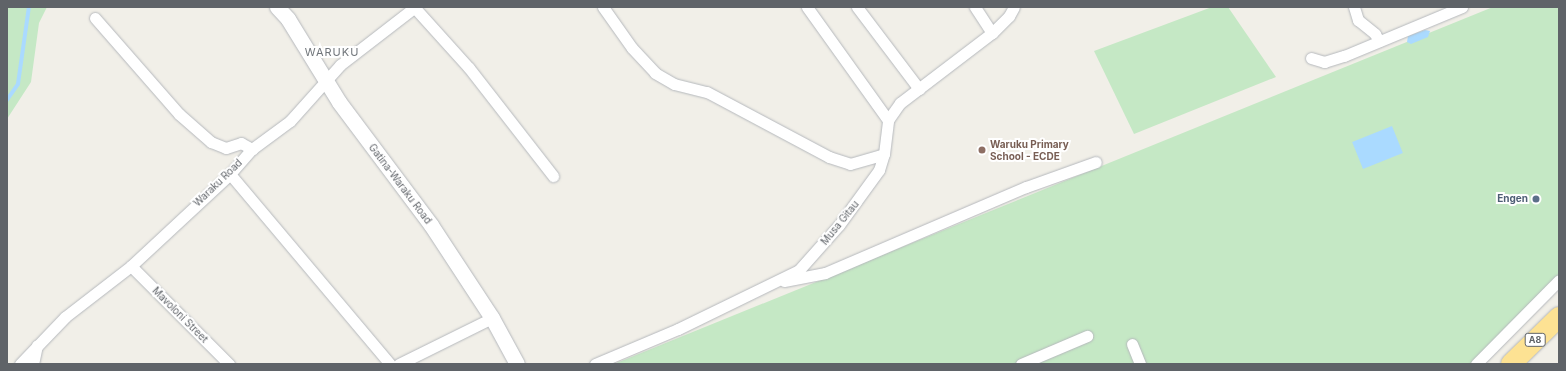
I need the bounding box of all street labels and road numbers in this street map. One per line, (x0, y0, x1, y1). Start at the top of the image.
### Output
street label: Gatina-Waraku Road (366, 142, 434, 226)
street label: Waraku Road (191, 157, 245, 209)
street label: Musa Gitau (819, 198, 861, 248)
street label: Mavoloni Street (150, 285, 210, 345)
road number: A8 (1524, 333, 1546, 347)

